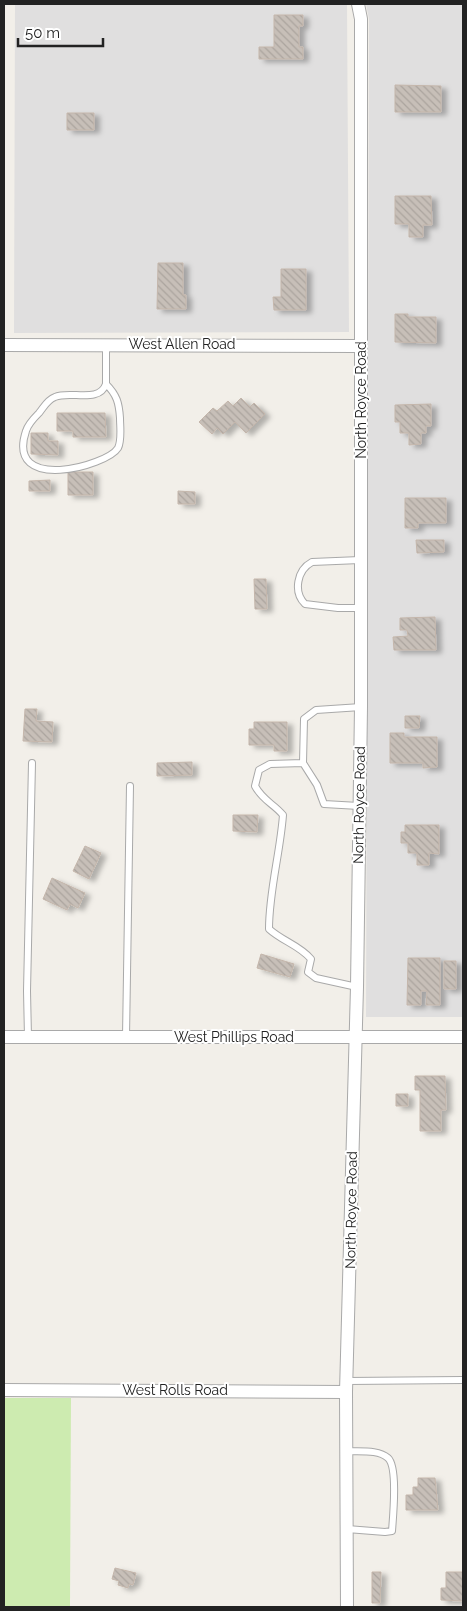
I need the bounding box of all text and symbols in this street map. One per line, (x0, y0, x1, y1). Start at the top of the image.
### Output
scale bar (18, 15, 102, 47)
text: 50 m (25, 24, 60, 42)
street label: West Allen Road (128, 336, 236, 352)
street label: North Royce Road (353, 341, 369, 459)
street label: North Royce Road (350, 746, 368, 864)
street label: West Phillips Road (174, 1029, 294, 1045)
street label: North Royce Road (342, 1151, 360, 1269)
street label: West Rolls Road (122, 1382, 228, 1398)

